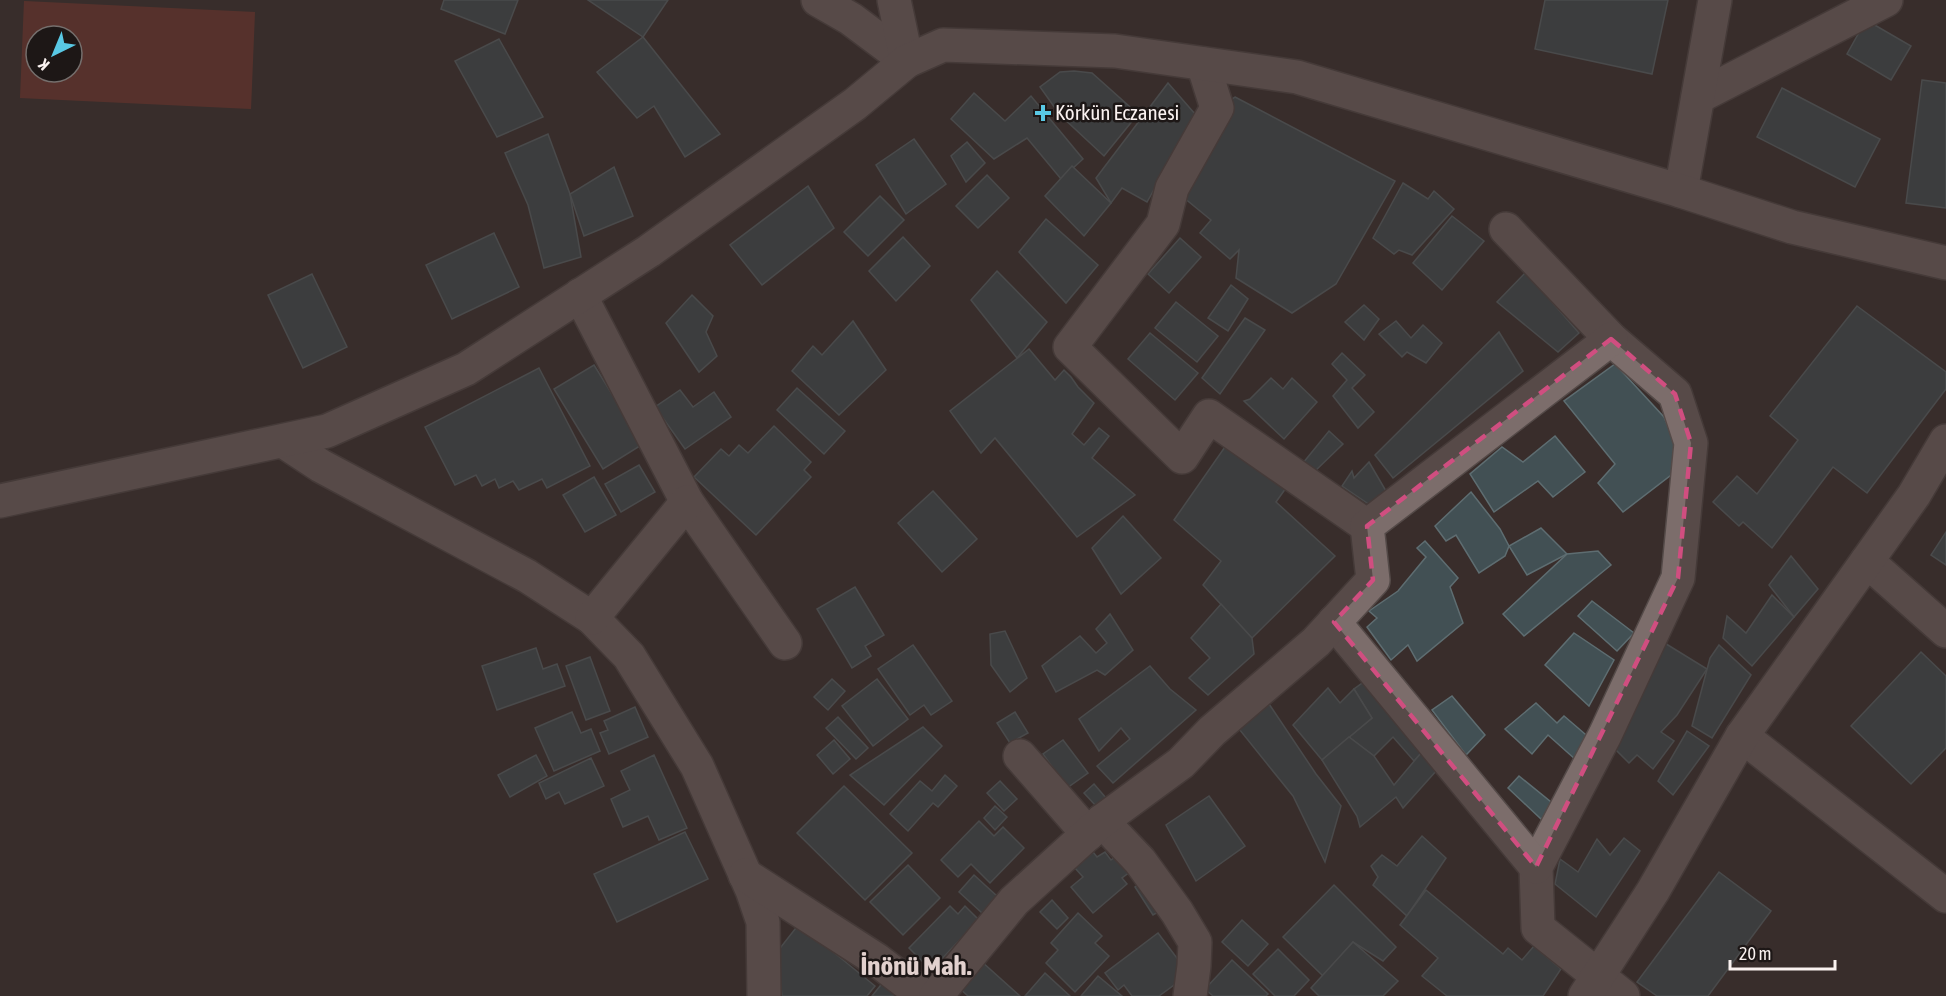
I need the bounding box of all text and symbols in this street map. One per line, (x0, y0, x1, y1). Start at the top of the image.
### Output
north arrow (24, 24, 84, 84)
text: K (35, 56, 53, 74)
place label: Körkün Eczanesi (1055, 100, 1179, 124)
marker: Körkün Eczanesi (1036, 106, 1050, 120)
scale bar (1730, 933, 1835, 971)
text: 20 m (1739, 943, 1771, 964)
district label: İnönü Mah. (860, 950, 972, 981)

